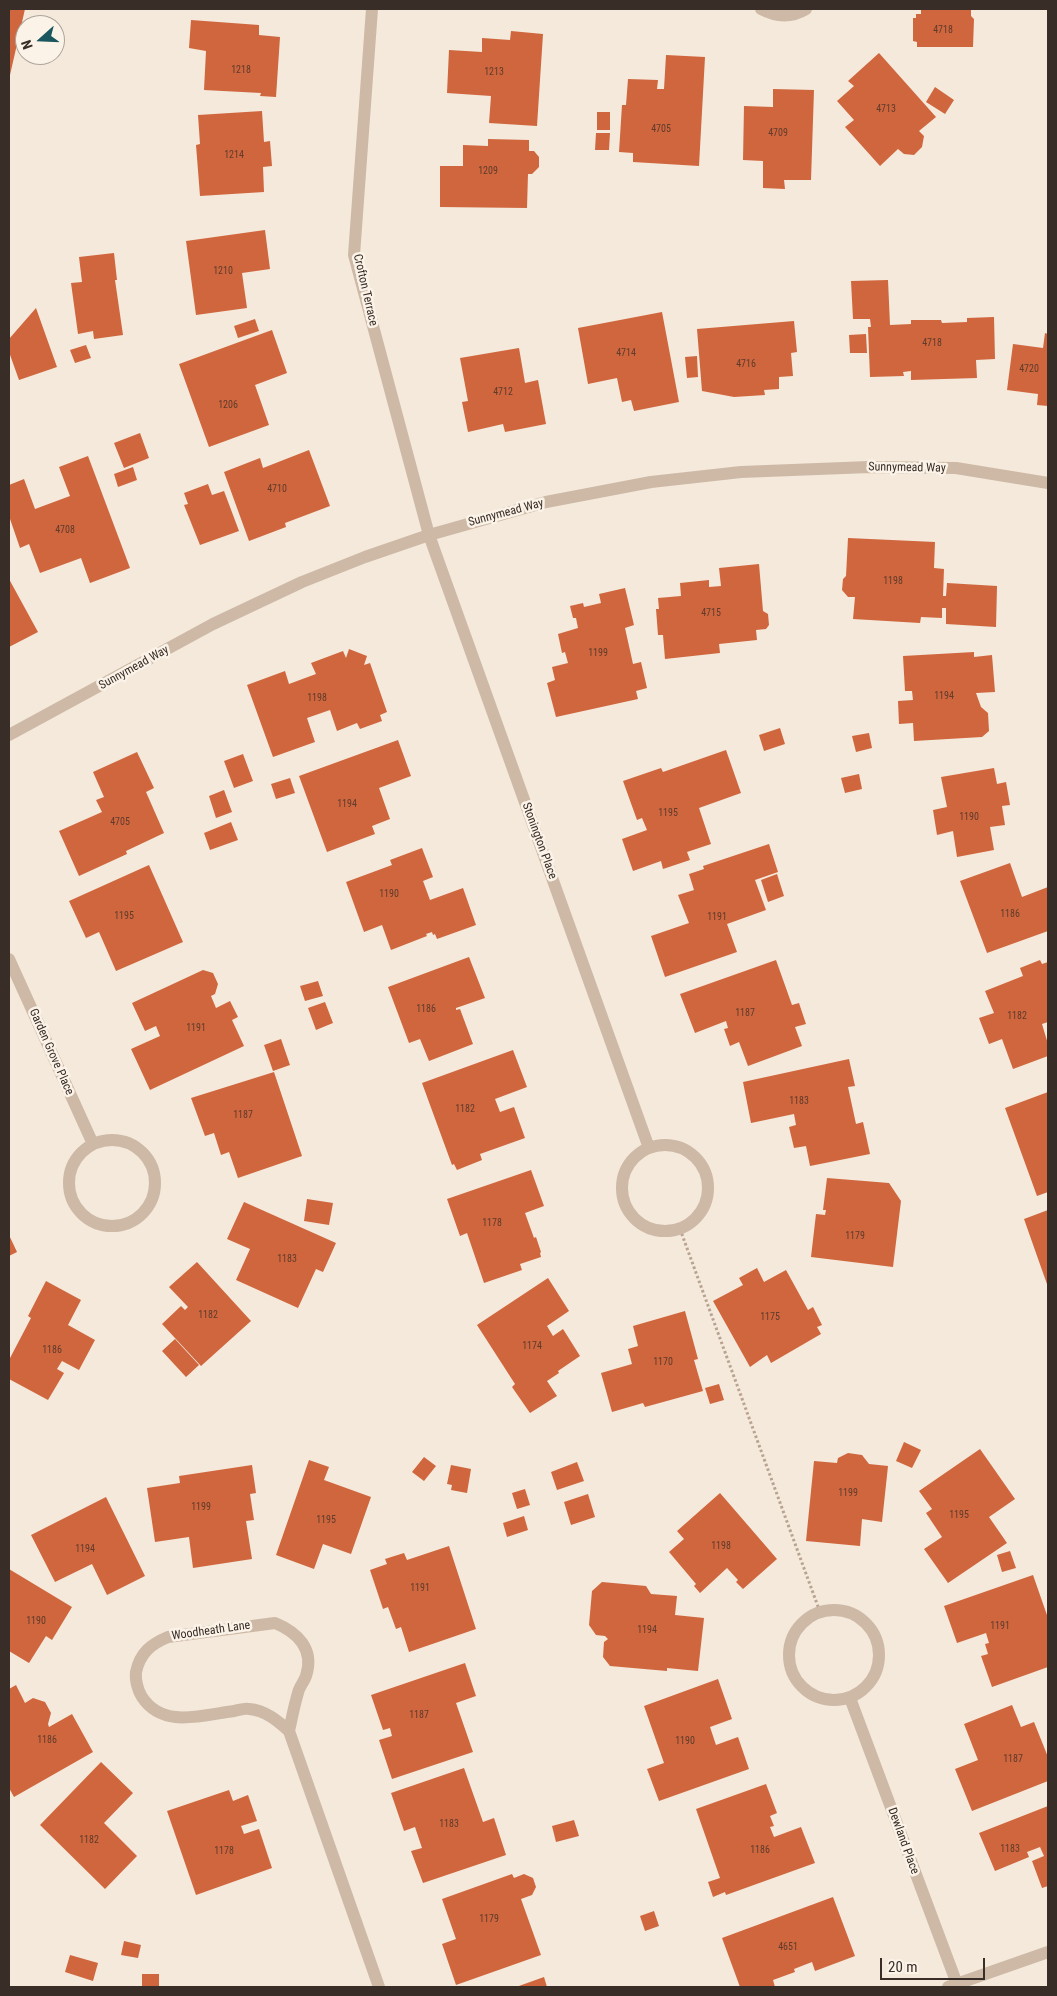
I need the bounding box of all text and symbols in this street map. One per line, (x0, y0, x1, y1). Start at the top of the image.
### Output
north arrow (15, 15, 65, 65)
house number: 4718 (933, 24, 953, 36)
text: N (18, 38, 36, 52)
house number: 1218 (231, 64, 251, 76)
house number: 1213 (484, 66, 504, 78)
house number: 4713 (876, 103, 896, 115)
house number: 4705 (651, 123, 671, 135)
house number: 4709 (768, 127, 788, 139)
house number: 1214 (224, 149, 244, 161)
house number: 1209 (478, 165, 498, 177)
street label: Crofton Terrace (350, 253, 380, 327)
house number: 1210 (213, 265, 233, 277)
house number: 4718 (922, 337, 942, 349)
house number: 4714 (616, 347, 636, 359)
house number: 4716 (736, 358, 756, 370)
house number: 4720 (1019, 363, 1039, 375)
house number: 4712 (493, 386, 513, 398)
house number: 1206 (218, 399, 238, 411)
street label: Sunnymead Way (868, 460, 946, 476)
house number: 4710 (267, 483, 287, 495)
street label: Sunnymead Way (467, 496, 545, 530)
house number: 4708 (55, 524, 75, 536)
house number: 1198 (883, 575, 903, 587)
house number: 4715 (701, 607, 721, 619)
street label: Sunnymead Way (97, 643, 171, 693)
house number: 1199 (588, 647, 608, 659)
house number: 1194 (934, 690, 954, 702)
house number: 1198 (307, 692, 327, 704)
house number: 1194 (337, 798, 357, 810)
street label: Stonington Place (518, 801, 560, 881)
house number: 1195 (658, 807, 678, 819)
house number: 1190 (959, 811, 979, 823)
house number: 4705 (110, 816, 130, 828)
house number: 1190 (379, 888, 399, 900)
house number: 1186 (1000, 908, 1020, 920)
house number: 1195 (114, 910, 134, 922)
house number: 1191 (707, 911, 727, 923)
house number: 1186 (416, 1003, 436, 1015)
street label: Garden Grove Place (26, 1007, 76, 1097)
house number: 1187 (735, 1007, 755, 1019)
house number: 1182 (1007, 1010, 1027, 1022)
house number: 1191 (186, 1022, 206, 1034)
house number: 1183 (789, 1095, 809, 1107)
house number: 1182 (455, 1103, 475, 1115)
house number: 1187 (233, 1109, 253, 1121)
house number: 1178 (482, 1217, 502, 1229)
house number: 1179 (845, 1230, 865, 1242)
house number: 1183 (277, 1253, 297, 1265)
house number: 1182 (198, 1309, 218, 1321)
house number: 1175 (760, 1311, 780, 1323)
house number: 1174 (522, 1340, 542, 1352)
house number: 1186 (42, 1344, 62, 1356)
house number: 1170 (653, 1356, 673, 1368)
house number: 1199 (838, 1487, 858, 1499)
house number: 1199 (191, 1501, 211, 1513)
house number: 1195 (949, 1509, 969, 1521)
house number: 1195 (316, 1514, 336, 1526)
house number: 1198 (711, 1540, 731, 1552)
house number: 1194 (75, 1543, 95, 1555)
house number: 1191 (410, 1582, 430, 1594)
house number: 1190 (26, 1615, 46, 1627)
street label: Woodheath Lane (171, 1618, 251, 1644)
house number: 1191 (990, 1620, 1010, 1632)
house number: 1194 (637, 1624, 657, 1636)
house number: 1187 (409, 1709, 429, 1721)
house number: 1186 (37, 1734, 57, 1746)
house number: 1190 (675, 1735, 695, 1747)
house number: 1187 (1003, 1753, 1023, 1765)
street label: Dewland Place (884, 1806, 922, 1876)
house number: 1183 (439, 1818, 459, 1830)
house number: 1182 (79, 1834, 99, 1846)
house number: 1183 (1000, 1843, 1020, 1855)
house number: 1186 (750, 1844, 770, 1856)
house number: 1178 (214, 1845, 234, 1857)
house number: 1179 (479, 1913, 499, 1925)
house number: 4651 (778, 1941, 798, 1953)
scale bar (882, 1948, 987, 1980)
text: 20 m (888, 1958, 918, 1976)

